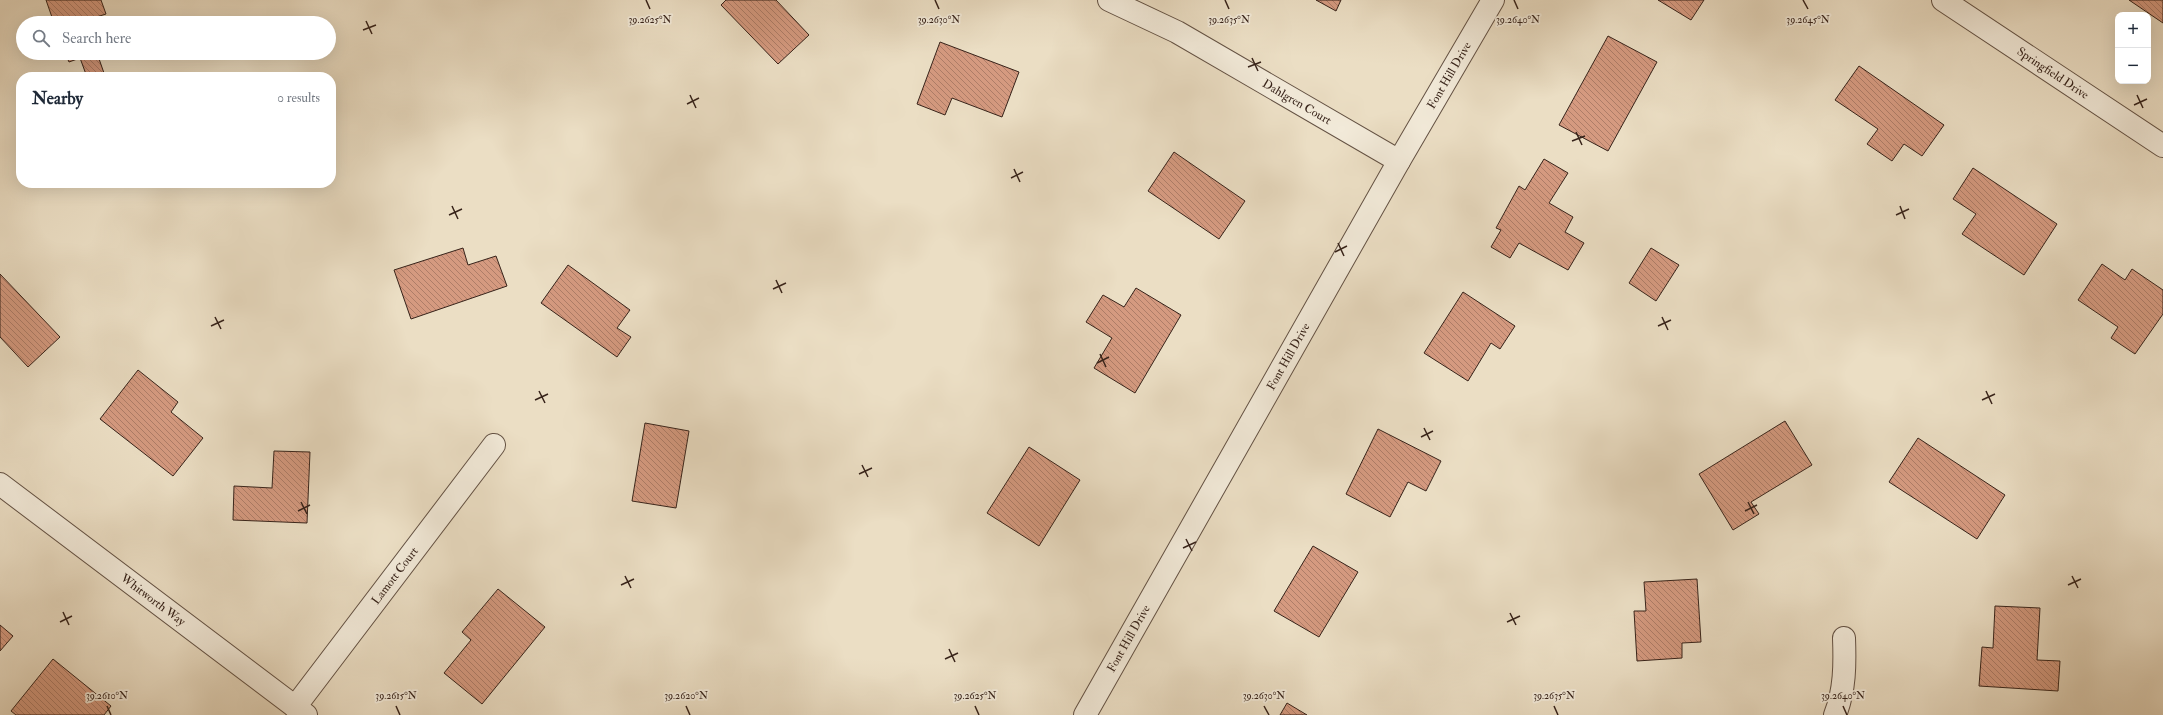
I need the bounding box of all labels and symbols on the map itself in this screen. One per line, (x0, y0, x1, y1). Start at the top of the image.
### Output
text: 39.2625°N (629, 14, 672, 26)
text: 39.2630°N (918, 14, 960, 26)
text: 39.2635°N (1208, 14, 1250, 26)
text: 39.2640°N (1496, 14, 1540, 26)
text: 39.2645°N (1786, 14, 1830, 26)
street label: Font Hill Drive (1424, 39, 1474, 111)
street label: Springfield Drive (2014, 44, 2092, 102)
street label: Dahlgren Court (1260, 76, 1334, 128)
street label: Font Hill Drive (1263, 320, 1313, 393)
street label: Lamott Court (368, 544, 421, 607)
street label: Whitworth Way (117, 570, 189, 629)
street label: Font Hill Drive (1103, 602, 1153, 675)
text: 39.2610°N (86, 690, 128, 702)
text: 39.2615°N (375, 690, 417, 702)
text: 39.2620°N (664, 690, 708, 702)
text: 39.2625°N (954, 690, 997, 702)
text: 39.2630°N (1243, 690, 1285, 702)
text: 39.2635°N (1533, 690, 1575, 702)
text: 39.2640°N (1821, 690, 1865, 702)

